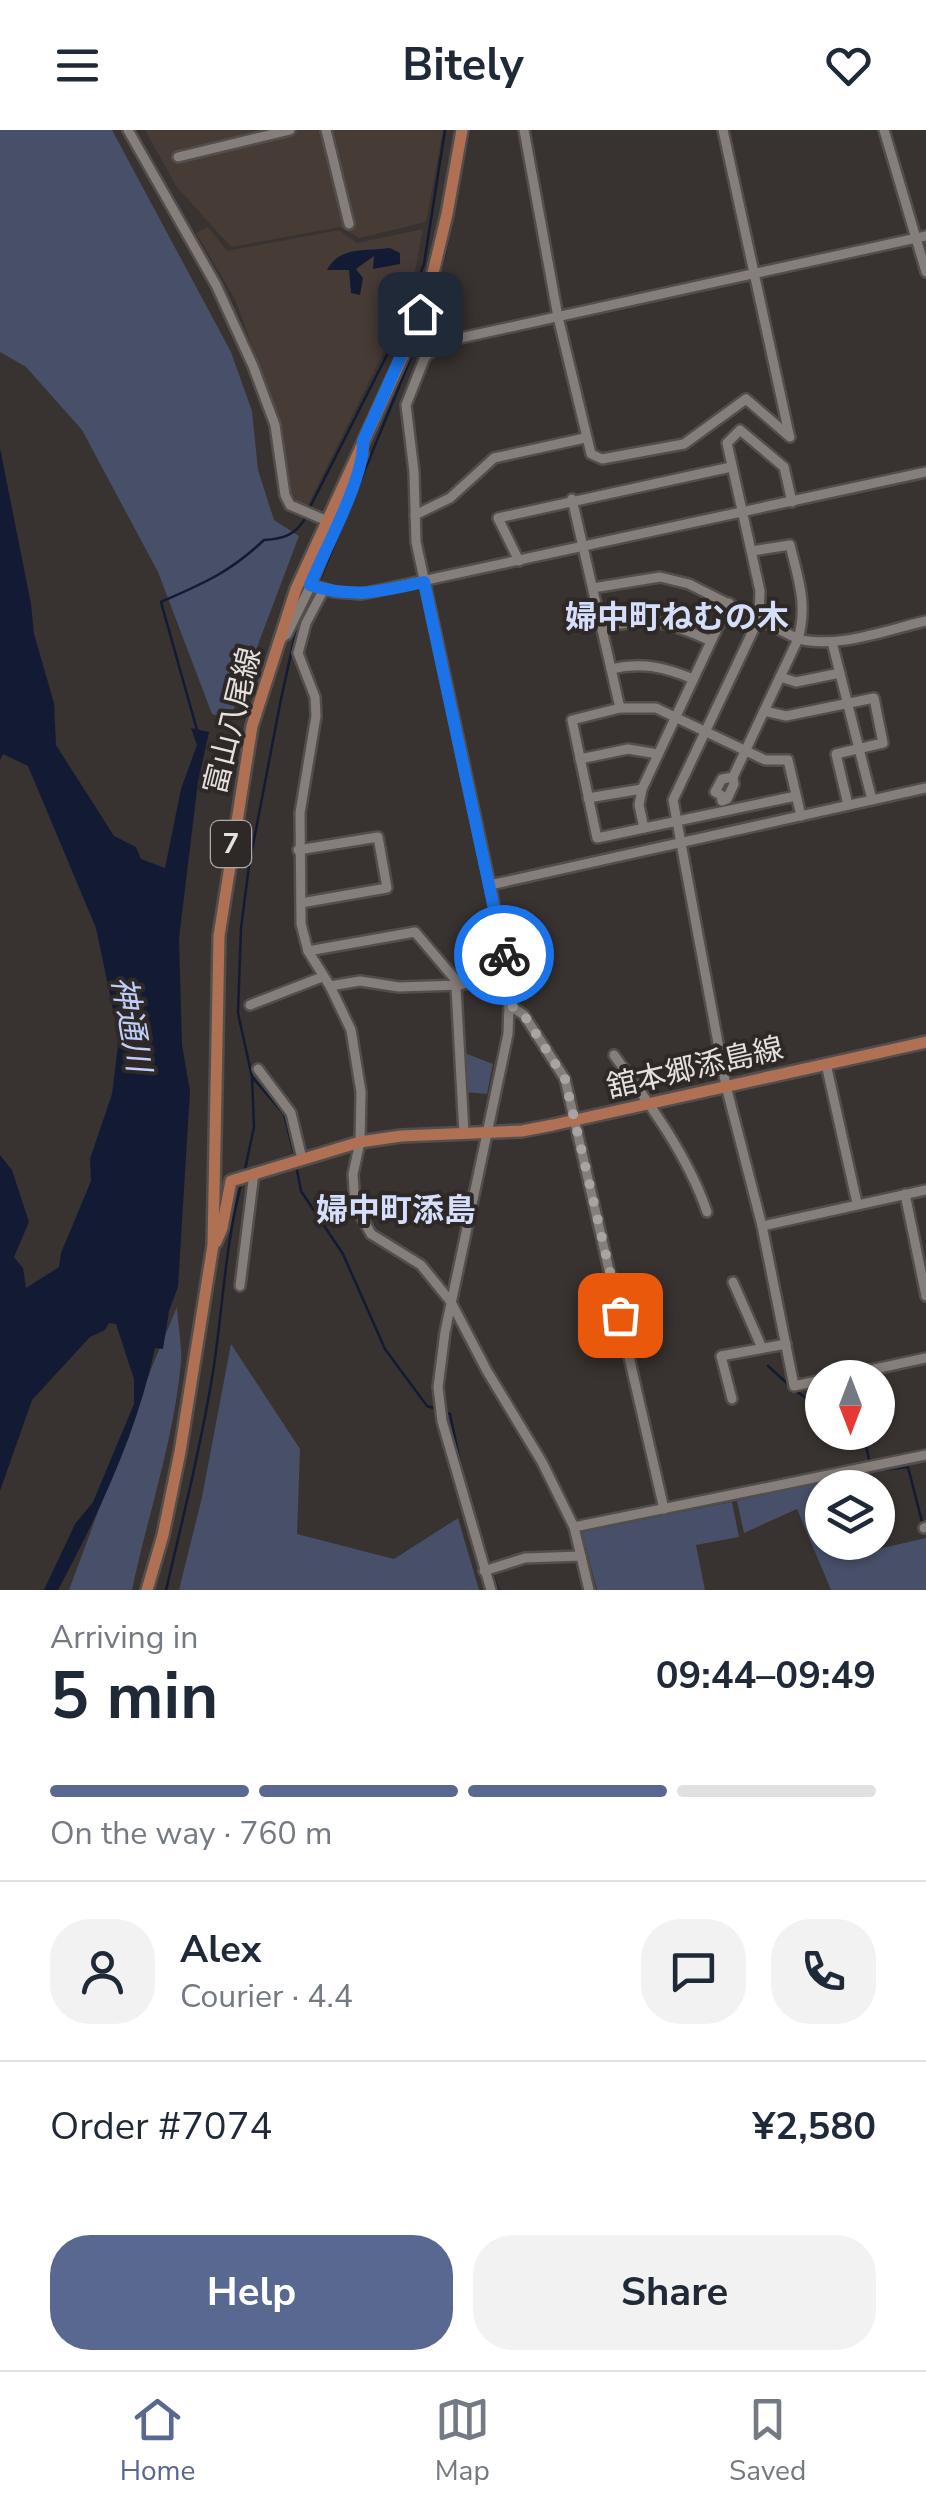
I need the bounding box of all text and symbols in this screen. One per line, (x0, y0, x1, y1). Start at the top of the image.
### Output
text: Bitely (402, 35, 524, 96)
icon: menu (50, 38, 105, 93)
icon: heart (821, 38, 876, 93)
pin (378, 272, 463, 357)
icon: home (393, 287, 448, 342)
district label: 婦中町ねむの木 (565, 596, 789, 639)
street label: 富山八尾線 (195, 643, 271, 799)
road number: 7 (211, 821, 251, 867)
courier (454, 905, 554, 1005)
icon: bike (477, 928, 532, 983)
water label: 神通川 (101, 973, 161, 1078)
street label: 舘本郷添島線 (603, 1028, 787, 1108)
district label: 婦中町添島 (316, 1189, 476, 1232)
pin (578, 1273, 663, 1358)
icon: bag (593, 1288, 648, 1343)
north arrow (805, 1360, 895, 1450)
map controls (805, 1360, 895, 1560)
button: layers (805, 1470, 895, 1560)
text: Arriving in (50, 1616, 198, 1659)
text: 09:44–09:49 (656, 1650, 876, 1701)
text: 5 min (50, 1652, 218, 1741)
text: On the way · 760 m (50, 1812, 332, 1855)
button: person (50, 1919, 155, 2024)
button: chat (641, 1919, 746, 2024)
button: phone (771, 1919, 876, 2024)
text: Alex (180, 1924, 261, 1975)
text: Courier · 4.4 (180, 1975, 353, 2018)
text: Order #7074 (50, 2101, 272, 2152)
text: ¥2,580 (753, 2101, 876, 2152)
button: Help (50, 2235, 453, 2350)
button: Share (473, 2235, 876, 2350)
tab: Home (120, 2392, 195, 2490)
tab: Map (435, 2392, 490, 2490)
tab: Saved (729, 2392, 806, 2490)

